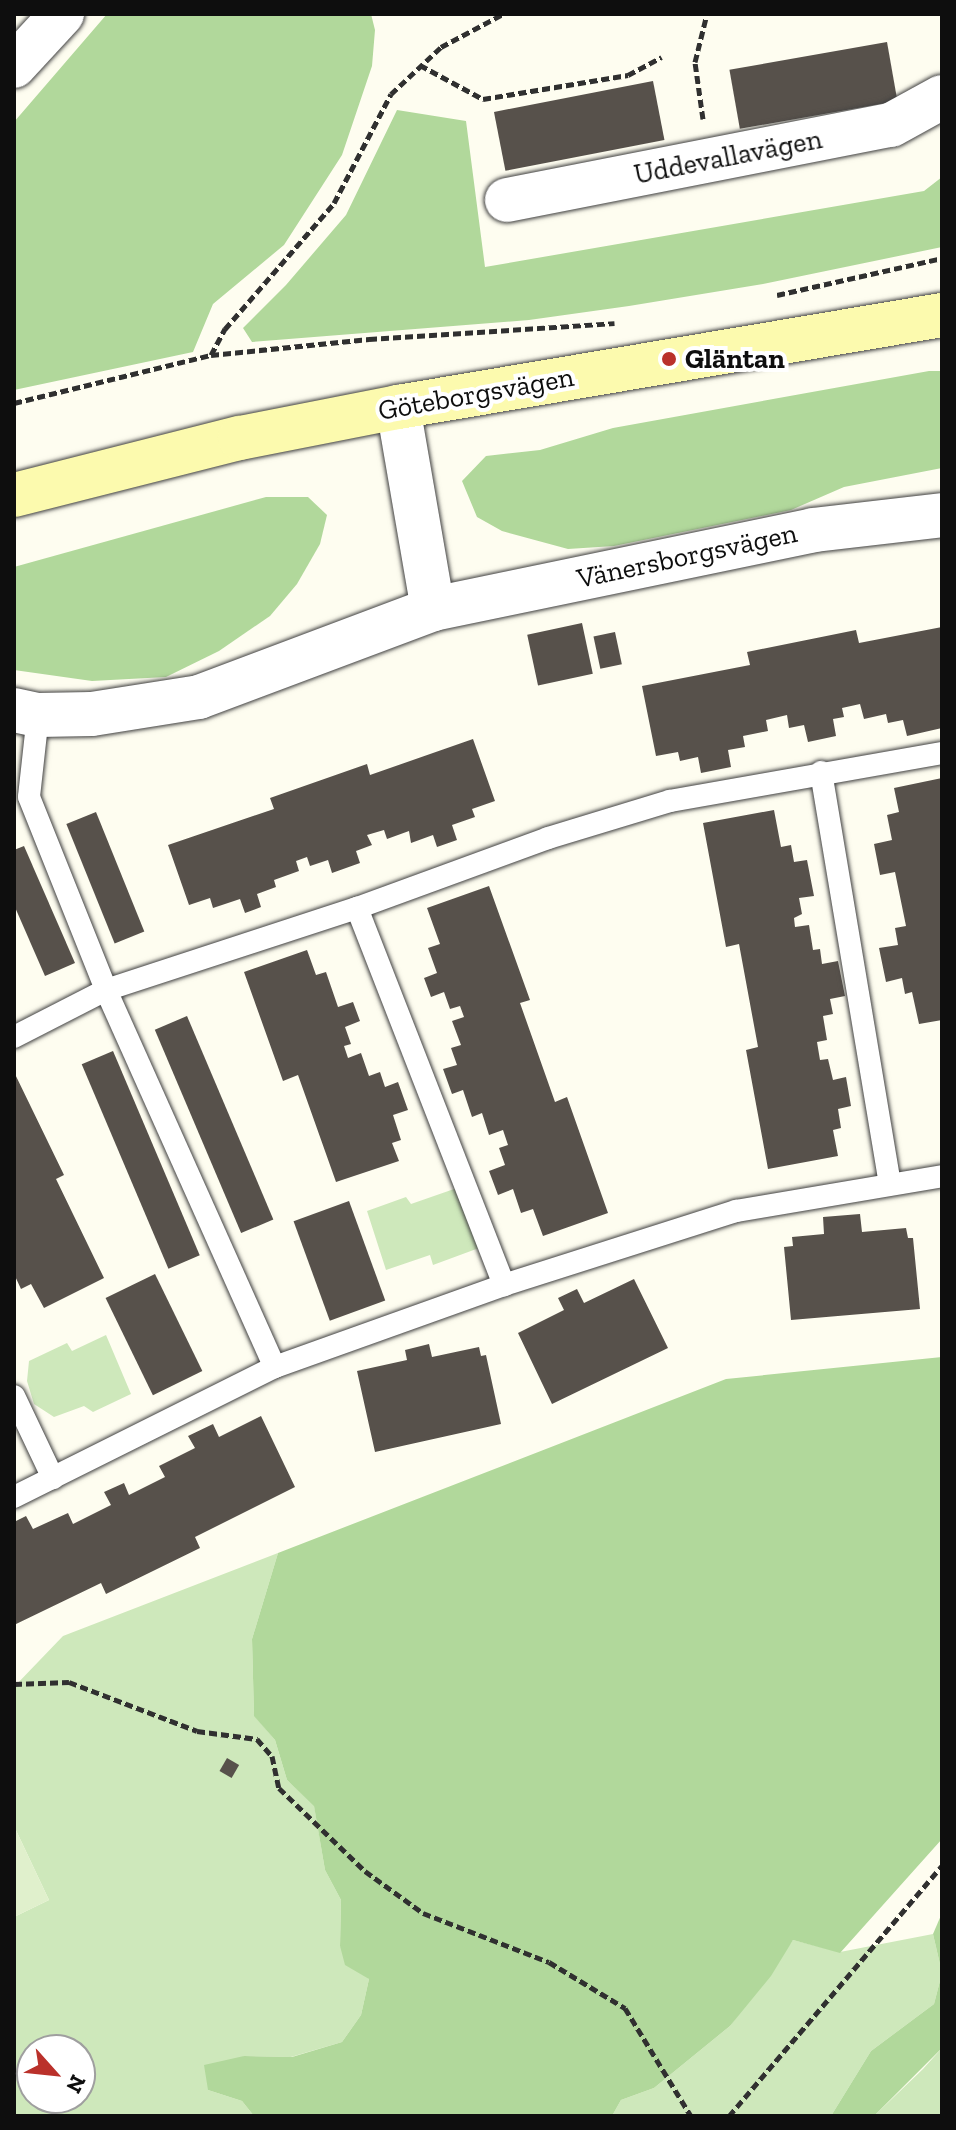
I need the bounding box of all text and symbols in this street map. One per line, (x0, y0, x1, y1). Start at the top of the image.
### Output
street label: Uddevallavägen (631, 122, 825, 192)
place label: Gläntan (685, 342, 785, 376)
marker: Gläntan (660, 350, 678, 368)
street label: Göteborgsvägen (375, 360, 577, 428)
street label: Vänersborgsvägen (574, 516, 800, 596)
north arrow (16, 2034, 96, 2114)
text: N (60, 2071, 92, 2098)

